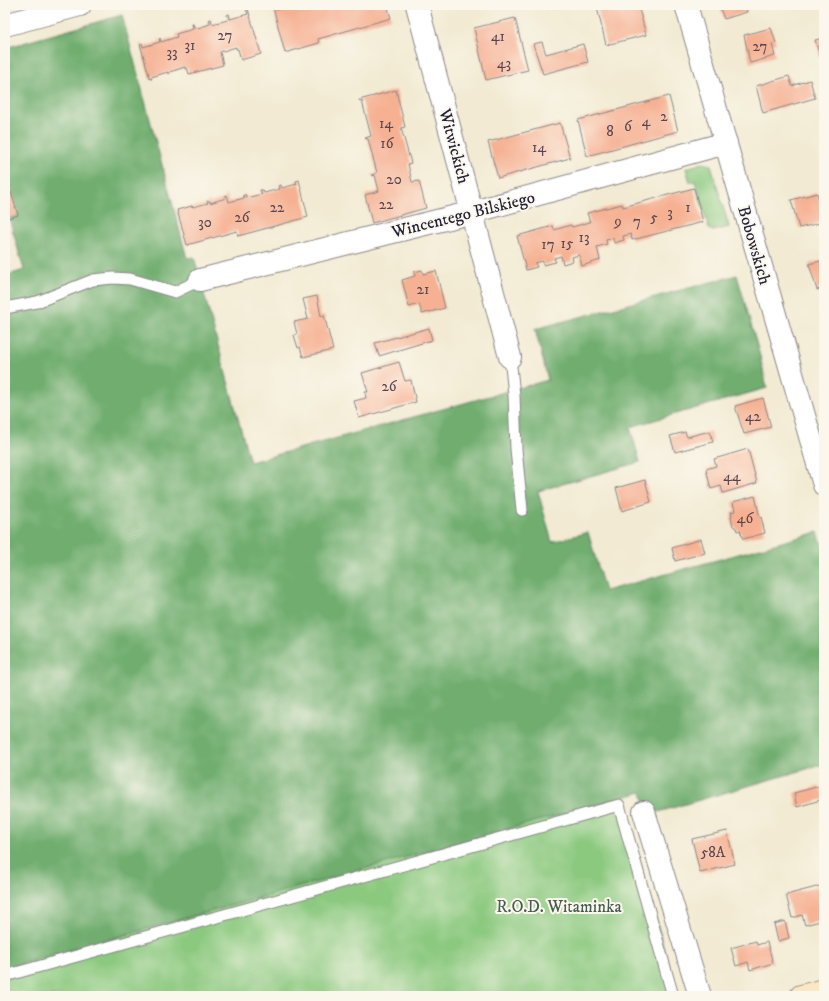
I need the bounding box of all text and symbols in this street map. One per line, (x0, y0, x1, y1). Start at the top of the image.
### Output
house number: 27 (218, 26, 233, 45)
house number: 41 (491, 27, 505, 46)
house number: 31 (184, 36, 196, 55)
house number: 27 (753, 37, 768, 56)
house number: 33 (166, 43, 178, 62)
house number: 43 (497, 54, 511, 73)
street label: Witwickich (433, 105, 475, 186)
house number: 2 (660, 107, 668, 126)
house number: 4 (642, 112, 651, 131)
house number: 14 (379, 114, 393, 133)
house number: 6 (624, 117, 633, 136)
house number: 8 (606, 122, 614, 141)
house number: 16 (380, 134, 395, 153)
house number: 14 (532, 138, 546, 157)
house number: 20 (386, 170, 402, 189)
street label: Wincentego Bilskiego (388, 187, 537, 244)
house number: 22 (379, 195, 394, 214)
house number: 22 (270, 198, 285, 217)
house number: 1 (685, 198, 691, 217)
house number: 3 (667, 203, 673, 222)
street label: Bobowskich (732, 203, 776, 287)
house number: 26 (234, 208, 251, 227)
house number: 5 (650, 208, 658, 227)
house number: 9 (613, 212, 622, 231)
house number: 7 (633, 212, 641, 231)
house number: 30 (198, 213, 212, 232)
house number: 13 (578, 228, 590, 247)
house number: 15 (561, 234, 574, 253)
house number: 17 (541, 235, 555, 254)
house number: 21 (417, 280, 429, 299)
house number: 26 (381, 377, 398, 396)
house number: 42 (745, 407, 762, 426)
house number: 44 (723, 467, 741, 486)
house number: 46 (737, 509, 754, 528)
house number: 58A (701, 843, 726, 862)
park label: R.O.D. Witaminka (496, 896, 622, 918)

